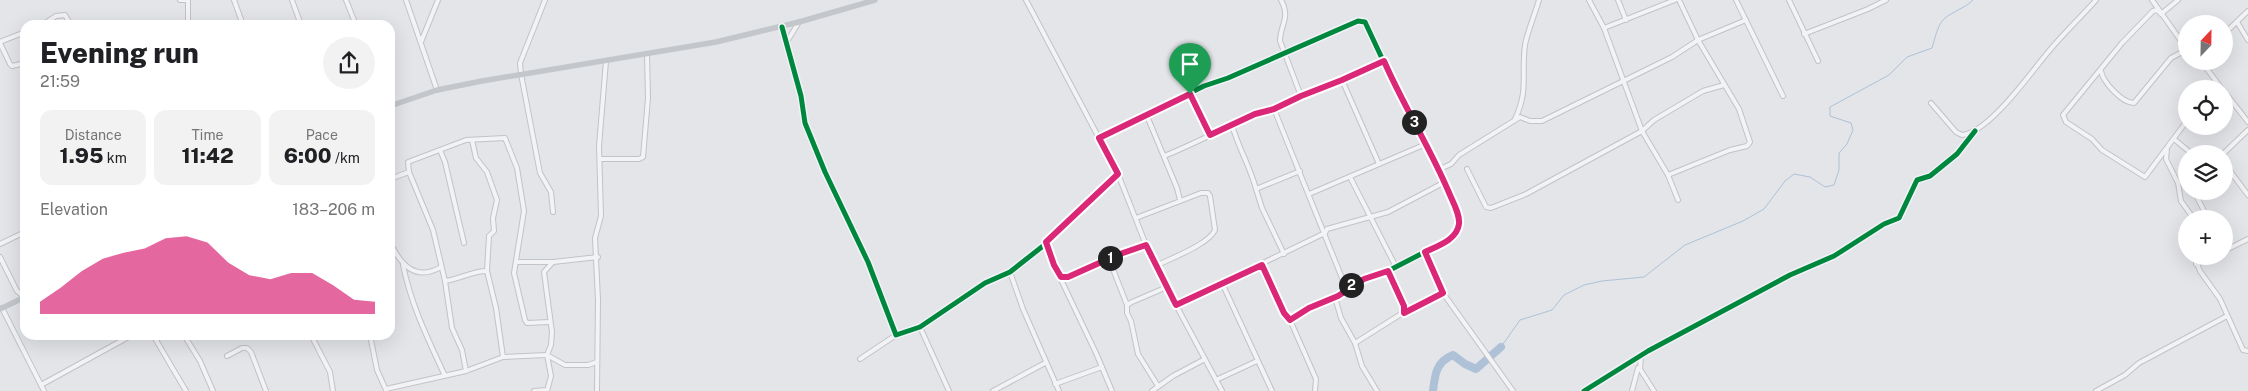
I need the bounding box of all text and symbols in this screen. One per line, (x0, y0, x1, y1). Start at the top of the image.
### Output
north arrow (2178, 15, 2232, 70)
map controls (2178, 15, 2233, 265)
text: Evening run (40, 36, 199, 69)
button: share (323, 37, 375, 89)
pin (1169, 43, 1211, 94)
icon: arrive (1176, 50, 1204, 78)
text: 21:59 (40, 72, 80, 91)
button: locate (2178, 80, 2233, 135)
pin: 3 (1402, 110, 1426, 134)
text: 3 (1410, 114, 1419, 130)
text: Distance (65, 127, 122, 143)
text: Time (192, 127, 223, 143)
text: Pace (306, 127, 338, 143)
text: 1.95 (60, 143, 103, 168)
text: 11:42 (181, 143, 234, 168)
text: 6:00 (284, 143, 332, 168)
button: layers (2178, 145, 2233, 200)
text: km (103, 150, 127, 166)
text: /km (332, 150, 360, 166)
text: Elevation (40, 200, 108, 219)
text: 183–206 m (292, 200, 375, 219)
button: + (2178, 210, 2233, 265)
pin: 1 (1098, 246, 1122, 270)
text: 1 (1108, 250, 1114, 266)
pin: 2 (1338, 272, 1364, 298)
text: 2 (1347, 277, 1356, 293)

